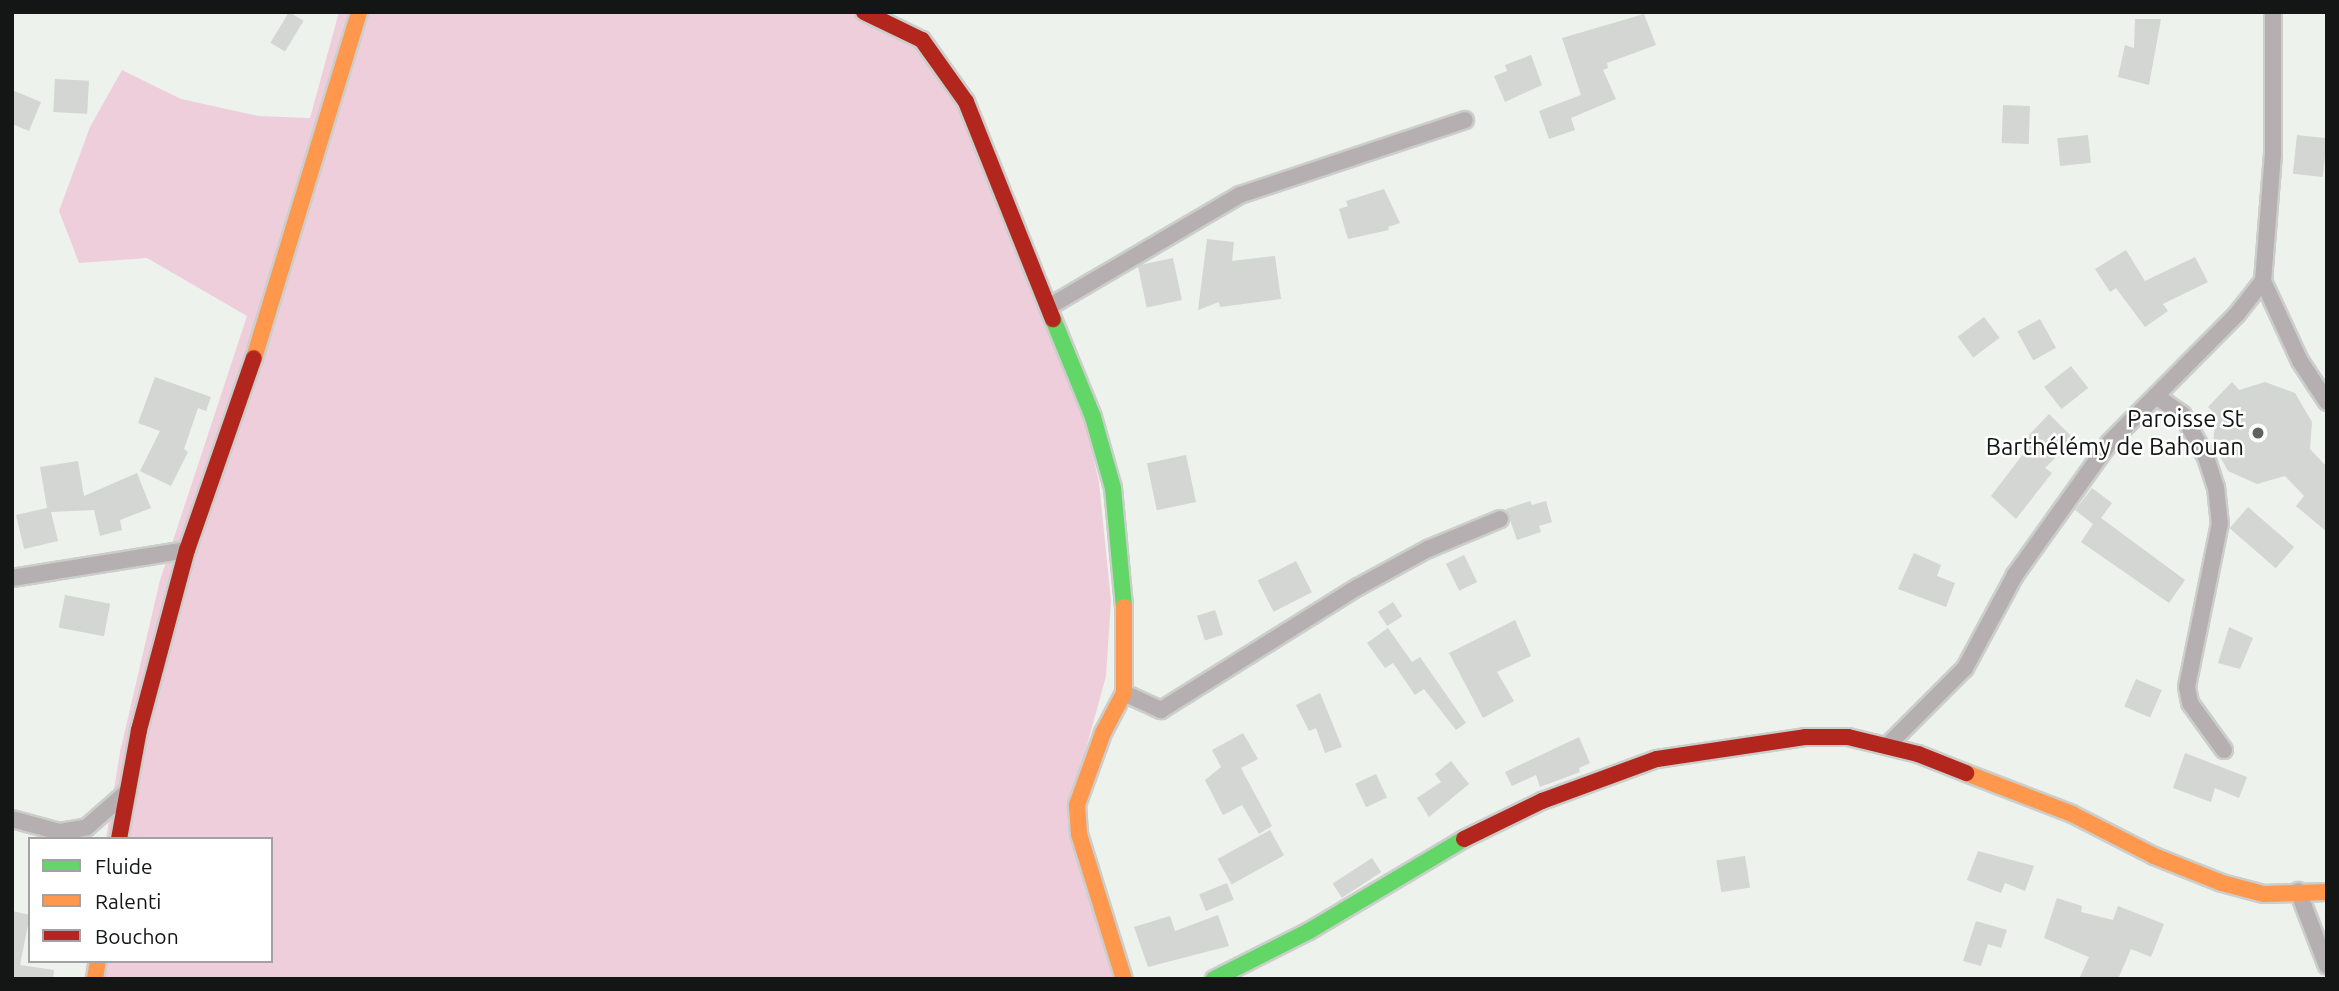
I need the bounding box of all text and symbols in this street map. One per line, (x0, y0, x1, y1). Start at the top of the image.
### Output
place label: Paroisse St Barthélémy de Bahouan (1986, 405, 2244, 461)
marker: Paroisse St Barthélémy de Bahouan (2250, 425, 2266, 441)
legend (28, 837, 273, 963)
text: Fluide (95, 854, 153, 878)
text: Ralenti (95, 889, 161, 913)
text: Bouchon (95, 924, 179, 948)

